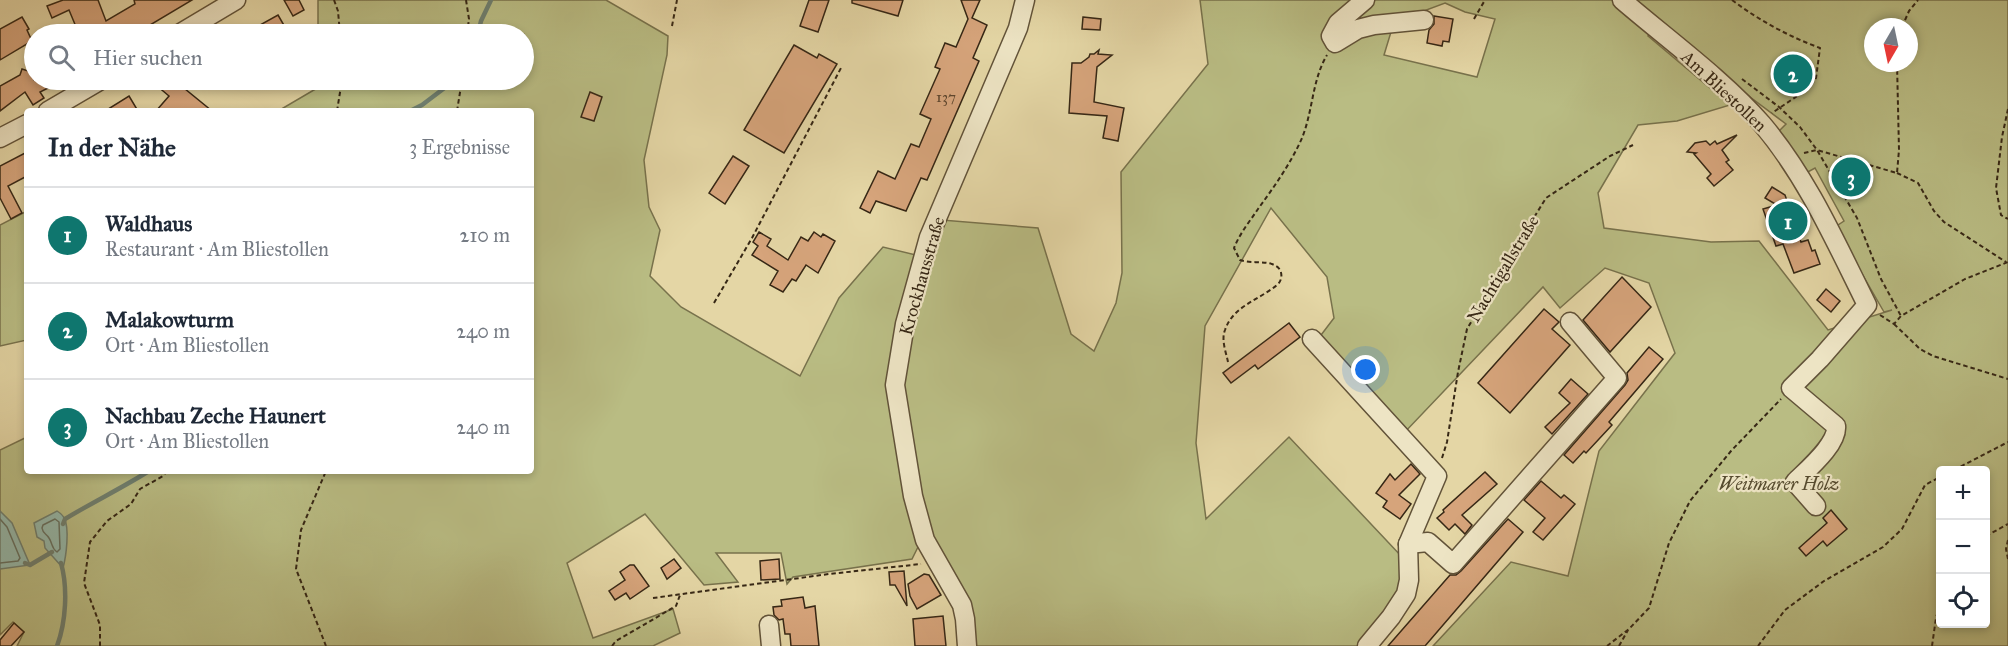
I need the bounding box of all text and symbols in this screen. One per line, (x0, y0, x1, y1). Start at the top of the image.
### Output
north arrow (1864, 18, 1918, 72)
search box (24, 24, 534, 90)
icon: search (45, 41, 78, 74)
text: Hier suchen (93, 44, 202, 71)
street label: Am Bliestollen (1676, 45, 1772, 136)
pin: 2 (1774, 52, 1812, 97)
house number: 137 (936, 88, 956, 106)
text: In der Nähe (48, 131, 176, 163)
text: 3 Ergebnisse (409, 135, 510, 159)
pin: 3 (1832, 154, 1870, 200)
pin: 1 (1768, 198, 1808, 244)
text: Waldhaus (105, 210, 192, 237)
street label: Nachtigallstraße (1462, 211, 1544, 327)
street label: Krockhausstraße (895, 214, 949, 338)
text: 1 (64, 223, 71, 247)
text: 210 m (460, 223, 510, 247)
text: Restaurant · Am Bliestollen (105, 237, 329, 261)
text: Malakowturm (105, 306, 234, 333)
text: 2 (63, 319, 72, 343)
text: 240 m (456, 319, 510, 343)
text: Ort · Am Bliestollen (105, 333, 269, 357)
your location (1351, 355, 1380, 384)
text: Nachbau Zeche Haunert (105, 402, 326, 429)
text: 3 (64, 415, 72, 439)
text: 240 m (456, 415, 510, 439)
text: Ort · Am Bliestollen (105, 429, 269, 453)
map controls (1936, 466, 1990, 628)
button: + (1936, 466, 1990, 520)
park label: Weitmarer Holz (1719, 473, 1839, 495)
button: − (1936, 520, 1990, 574)
button: locate (1936, 574, 1990, 628)

